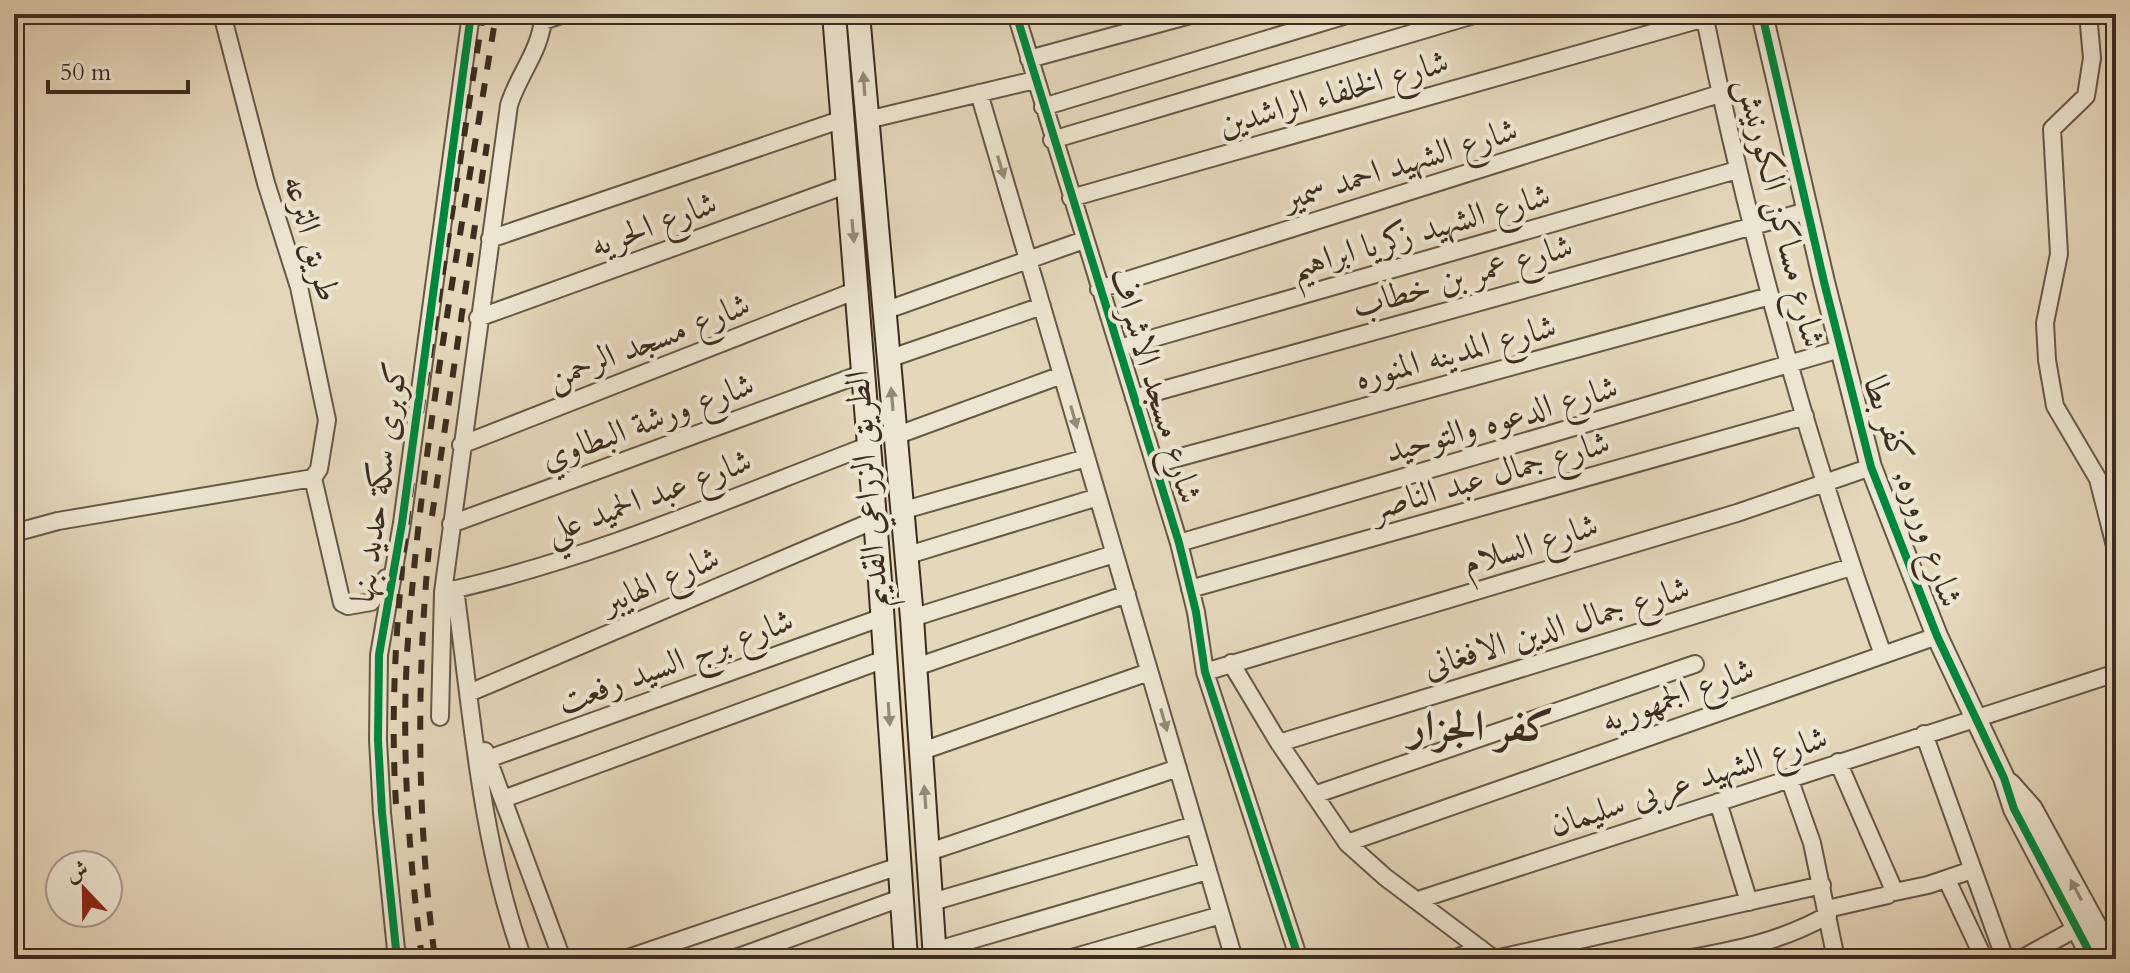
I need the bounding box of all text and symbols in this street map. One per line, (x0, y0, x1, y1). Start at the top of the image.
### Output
street label: شارع الخلفاء الراشدين (1213, 38, 1455, 153)
scale bar (48, 44, 188, 94)
text: 50 m (60, 56, 112, 89)
one-way arrow (857, 71, 870, 96)
street label: شارع مساكن الكورنيش (1720, 72, 1837, 353)
street label: شارع الشهيد احمد سمير (1274, 106, 1525, 227)
one-way arrow (995, 156, 1008, 180)
street label: طريق الترعه (272, 170, 352, 307)
street label: شارع الشهيد زكريا ابراهيم (1285, 172, 1558, 300)
street label: شارع الحريه (583, 180, 725, 273)
one-way arrow (846, 219, 859, 244)
street label: شارع عمر بن خطاب (1346, 222, 1579, 334)
street label: شارع مسجد الاشراف (1094, 262, 1214, 510)
street label: شارع مسجد الرحمن (540, 281, 758, 405)
street label: شارع المدينه المنوره (1349, 303, 1562, 406)
street label: كوبرى سكة حديد بنها (339, 359, 419, 606)
street label: شارع ورشة البطاوي (534, 361, 762, 486)
street label: شارع الدعوه والتوحيد (1380, 364, 1624, 479)
street label: الطريق الزراعي القديم (834, 368, 906, 609)
street label: شارع وروره, كفر بطا (1847, 370, 1974, 615)
one-way arrow (885, 386, 898, 411)
one-way arrow (1068, 405, 1081, 429)
street label: شارع جمال عبد الناصر (1363, 419, 1616, 537)
street label: شارع عبد الحميد علي (539, 437, 761, 563)
street label: شارع السلام (1457, 502, 1606, 592)
street label: شارع الهايبر (591, 534, 729, 631)
street label: شارع جمال الدين الافغانى (1417, 565, 1697, 694)
street label: شارع برج السيد رفعت (551, 597, 802, 731)
street label: شارع الجمهوريه (1594, 646, 1762, 749)
district label: كفر الجزار (1404, 698, 1554, 755)
one-way arrow (883, 702, 896, 727)
one-way arrow (1158, 708, 1171, 732)
street label: شارع الشهيد عربى سليمان (1543, 714, 1835, 852)
one-way arrow (918, 784, 931, 809)
north arrow (44, 849, 124, 929)
text: ش (61, 853, 93, 889)
one-way arrow (2070, 879, 2083, 902)

